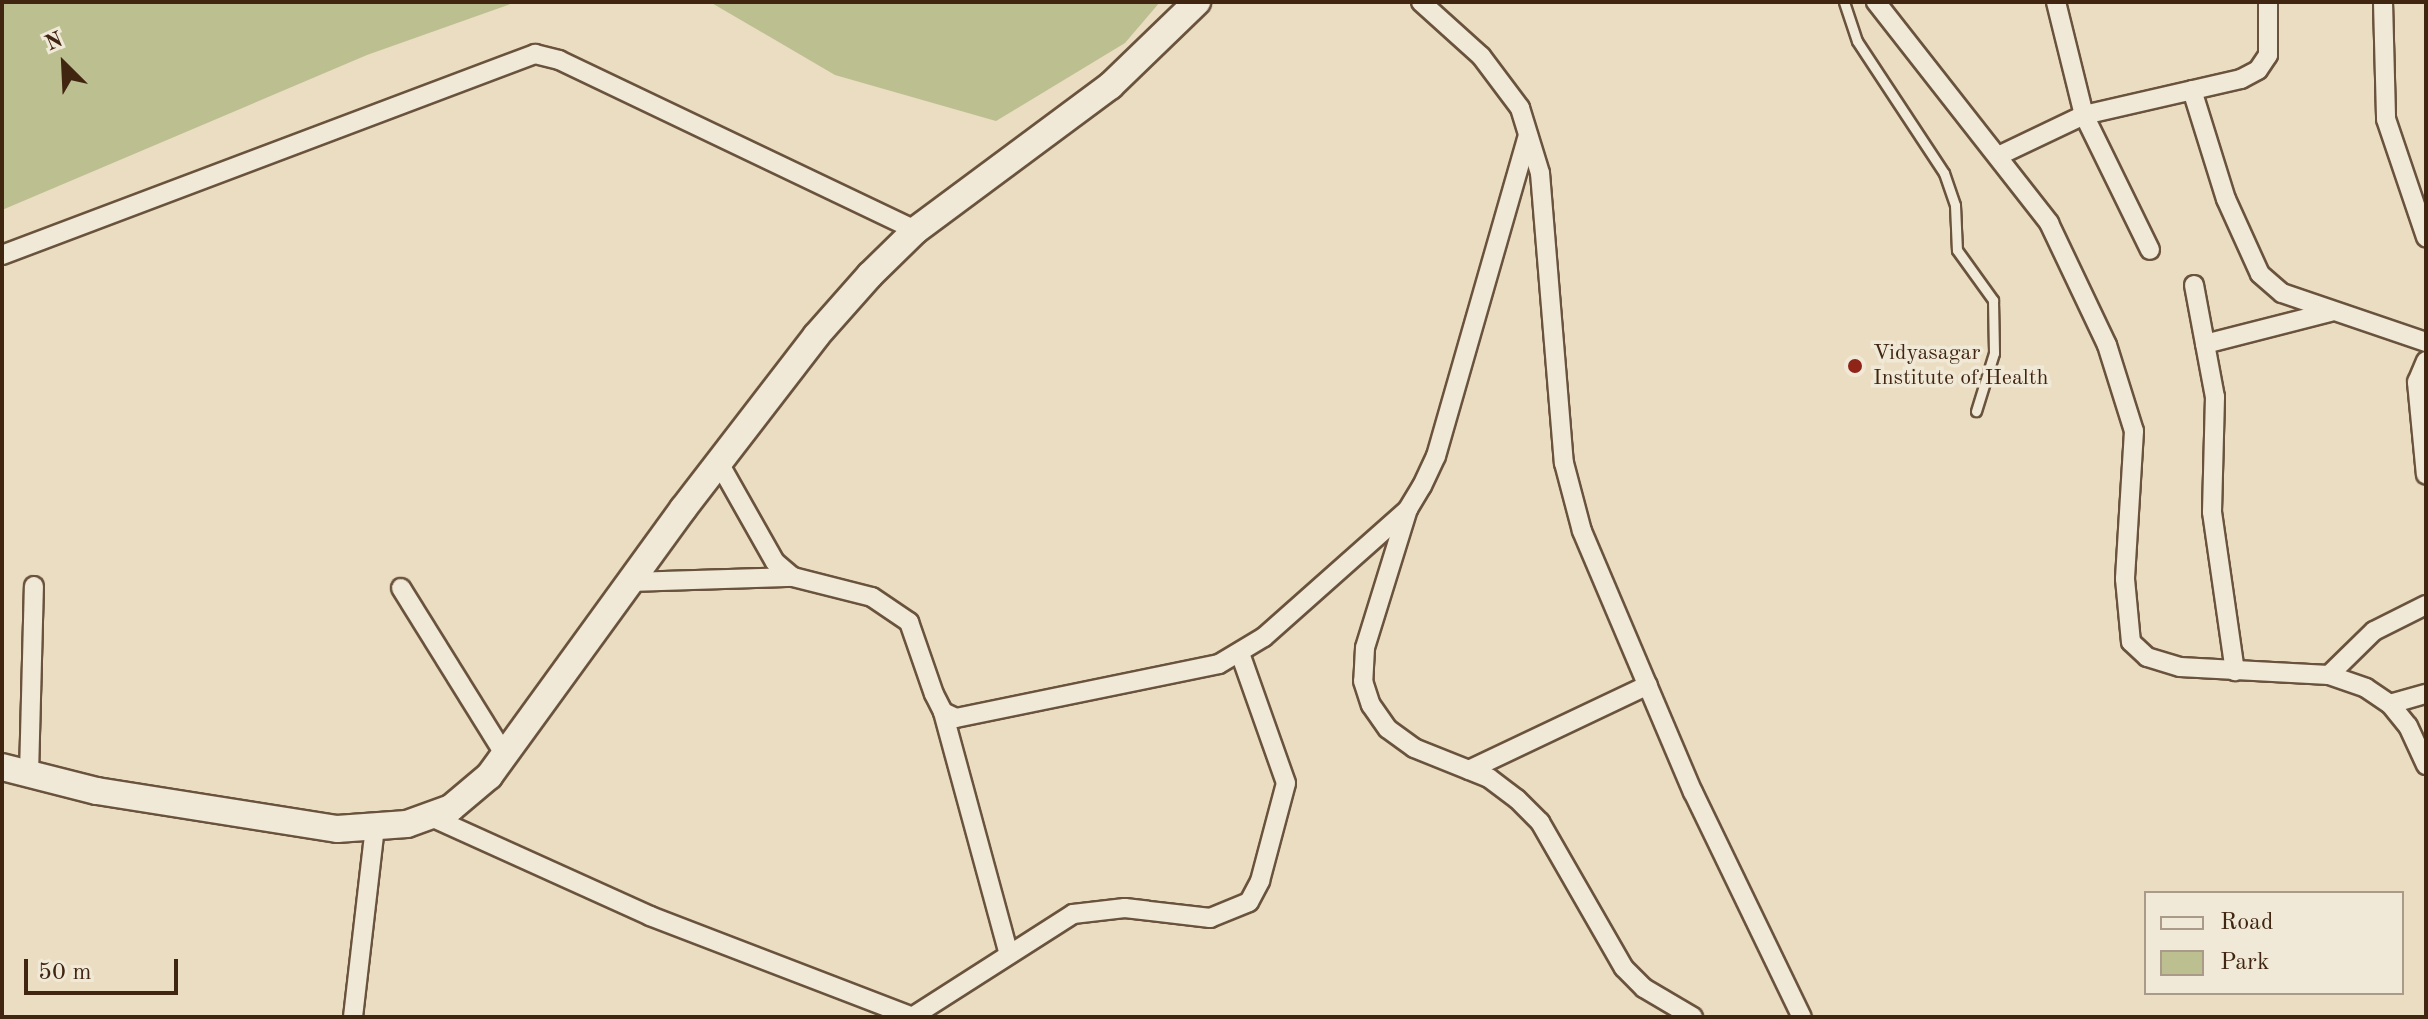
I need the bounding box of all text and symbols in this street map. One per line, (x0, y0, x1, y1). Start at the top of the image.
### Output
north arrow (24, 24, 104, 104)
text: N (42, 29, 66, 56)
place label: Vidyasagar Institute of Health (1873, 340, 2048, 392)
marker: Vidyasagar Institute of Health (1844, 355, 1866, 377)
legend (2144, 891, 2404, 995)
text: Road (2220, 911, 2273, 935)
scale bar (28, 943, 182, 993)
text: Park (2220, 951, 2269, 975)
text: 50 m (38, 961, 92, 985)

